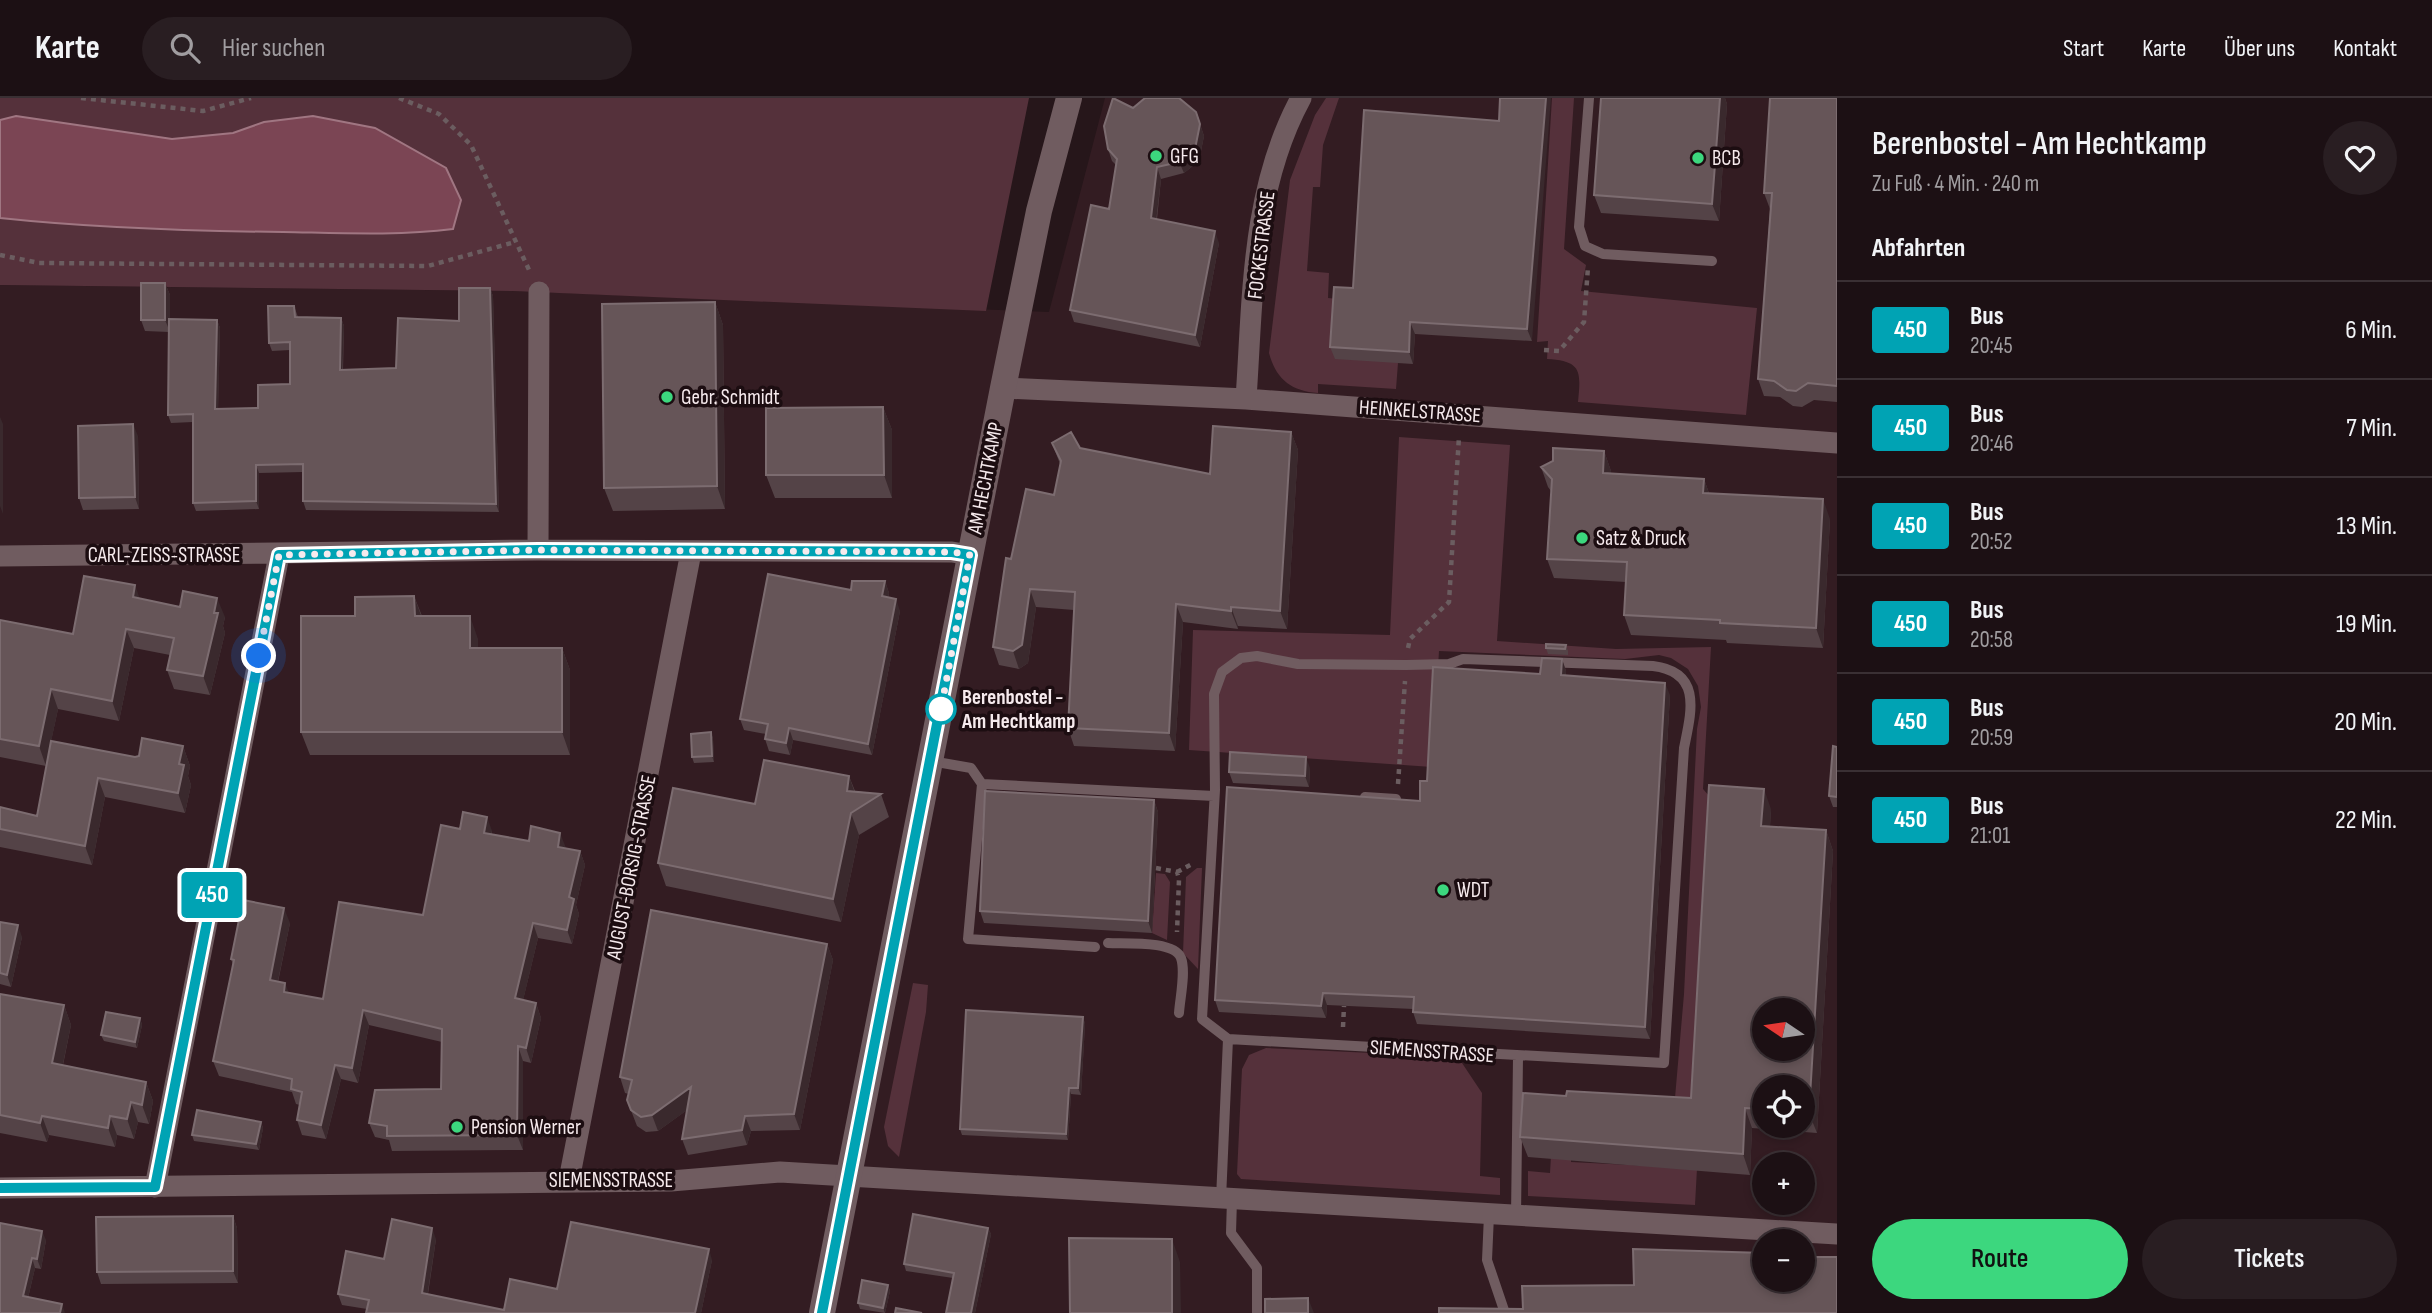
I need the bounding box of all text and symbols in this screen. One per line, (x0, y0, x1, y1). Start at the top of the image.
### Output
search box (142, 17, 632, 80)
text: Karte (35, 28, 100, 68)
icon: search (166, 29, 204, 67)
text: Hier suchen (222, 33, 325, 64)
text: Start (2063, 34, 2104, 63)
text: Karte (2142, 34, 2186, 63)
text: Über uns (2224, 34, 2295, 63)
text: Kontakt (2333, 34, 2397, 63)
button: heart (2323, 121, 2397, 195)
text: Berenbostel - Am Hechtkamp (1872, 124, 2207, 164)
place label: GFG (1170, 144, 1199, 169)
place label: BCB (1712, 146, 1741, 171)
marker: GFG (1148, 148, 1164, 164)
marker: BCB (1690, 150, 1706, 166)
text: Zu Fuß · 4 Min. · 240 m (1872, 170, 2039, 198)
street label: FOCKESTRASSE (1242, 190, 1281, 301)
text: Abfahrten (1872, 233, 1965, 264)
text: Bus (1970, 301, 2004, 332)
text: 450 (1894, 315, 1927, 344)
text: 6 Min. (2345, 315, 2397, 346)
text: 20:45 (1970, 332, 2013, 360)
place label: Gebr. Schmidt (681, 385, 780, 410)
marker: Gebr. Schmidt (659, 389, 675, 405)
street label: HEINKELSTRASSE (1358, 395, 1482, 428)
text: Bus (1970, 399, 2004, 430)
text: 450 (1894, 413, 1927, 442)
text: 7 Min. (2346, 413, 2397, 444)
street label: AM HECHTKAMP (962, 420, 1009, 537)
text: 20:46 (1970, 430, 2014, 458)
text: Bus (1970, 497, 2004, 528)
text: 450 (1894, 511, 1927, 540)
text: 13 Min. (2337, 511, 2397, 542)
place label: Satz & Druck (1596, 526, 1686, 551)
text: 20:52 (1970, 528, 2013, 556)
marker: Satz & Druck (1574, 530, 1590, 546)
street label: CARL-ZEISS-STRASSE (88, 543, 240, 568)
text: Bus (1970, 595, 2004, 626)
text: 450 (1894, 609, 1927, 638)
text: 19 Min. (2336, 609, 2397, 640)
text: 20:58 (1970, 626, 2013, 654)
your location (241, 638, 276, 673)
place label: Berenbostel - Am Hechtkamp (961, 685, 1075, 734)
text: Bus (1970, 693, 2004, 724)
marker: Berenbostel - Am Hechtkamp (926, 694, 956, 724)
text: 450 (1894, 707, 1927, 736)
text: 20 Min. (2334, 707, 2397, 738)
text: 20:59 (1970, 724, 2013, 752)
street label: AUGUST-BORSIG-STRASSE (601, 773, 662, 962)
text: Bus (1970, 791, 2004, 822)
text: 450 (1894, 805, 1927, 834)
text: 22 Min. (2335, 805, 2397, 836)
text: 21:01 (1970, 822, 2010, 850)
line badge: 450 (172, 872, 252, 918)
place label: WDT (1457, 878, 1490, 903)
text: 450 (195, 880, 229, 909)
marker: WDT (1435, 882, 1451, 898)
north arrow (1752, 998, 1815, 1060)
map controls (1752, 998, 1815, 1292)
street label: SIEMENSSTRASSE (1369, 1035, 1495, 1068)
button: locate (1752, 1075, 1815, 1138)
place label: Pension Werner (471, 1115, 581, 1140)
marker: Pension Werner (449, 1119, 465, 1135)
button: + (1752, 1152, 1815, 1215)
street label: SIEMENSSTRASSE (549, 1168, 673, 1193)
button: Route (1872, 1219, 2128, 1299)
button: Tickets (2142, 1219, 2397, 1299)
button: − (1752, 1229, 1815, 1292)

